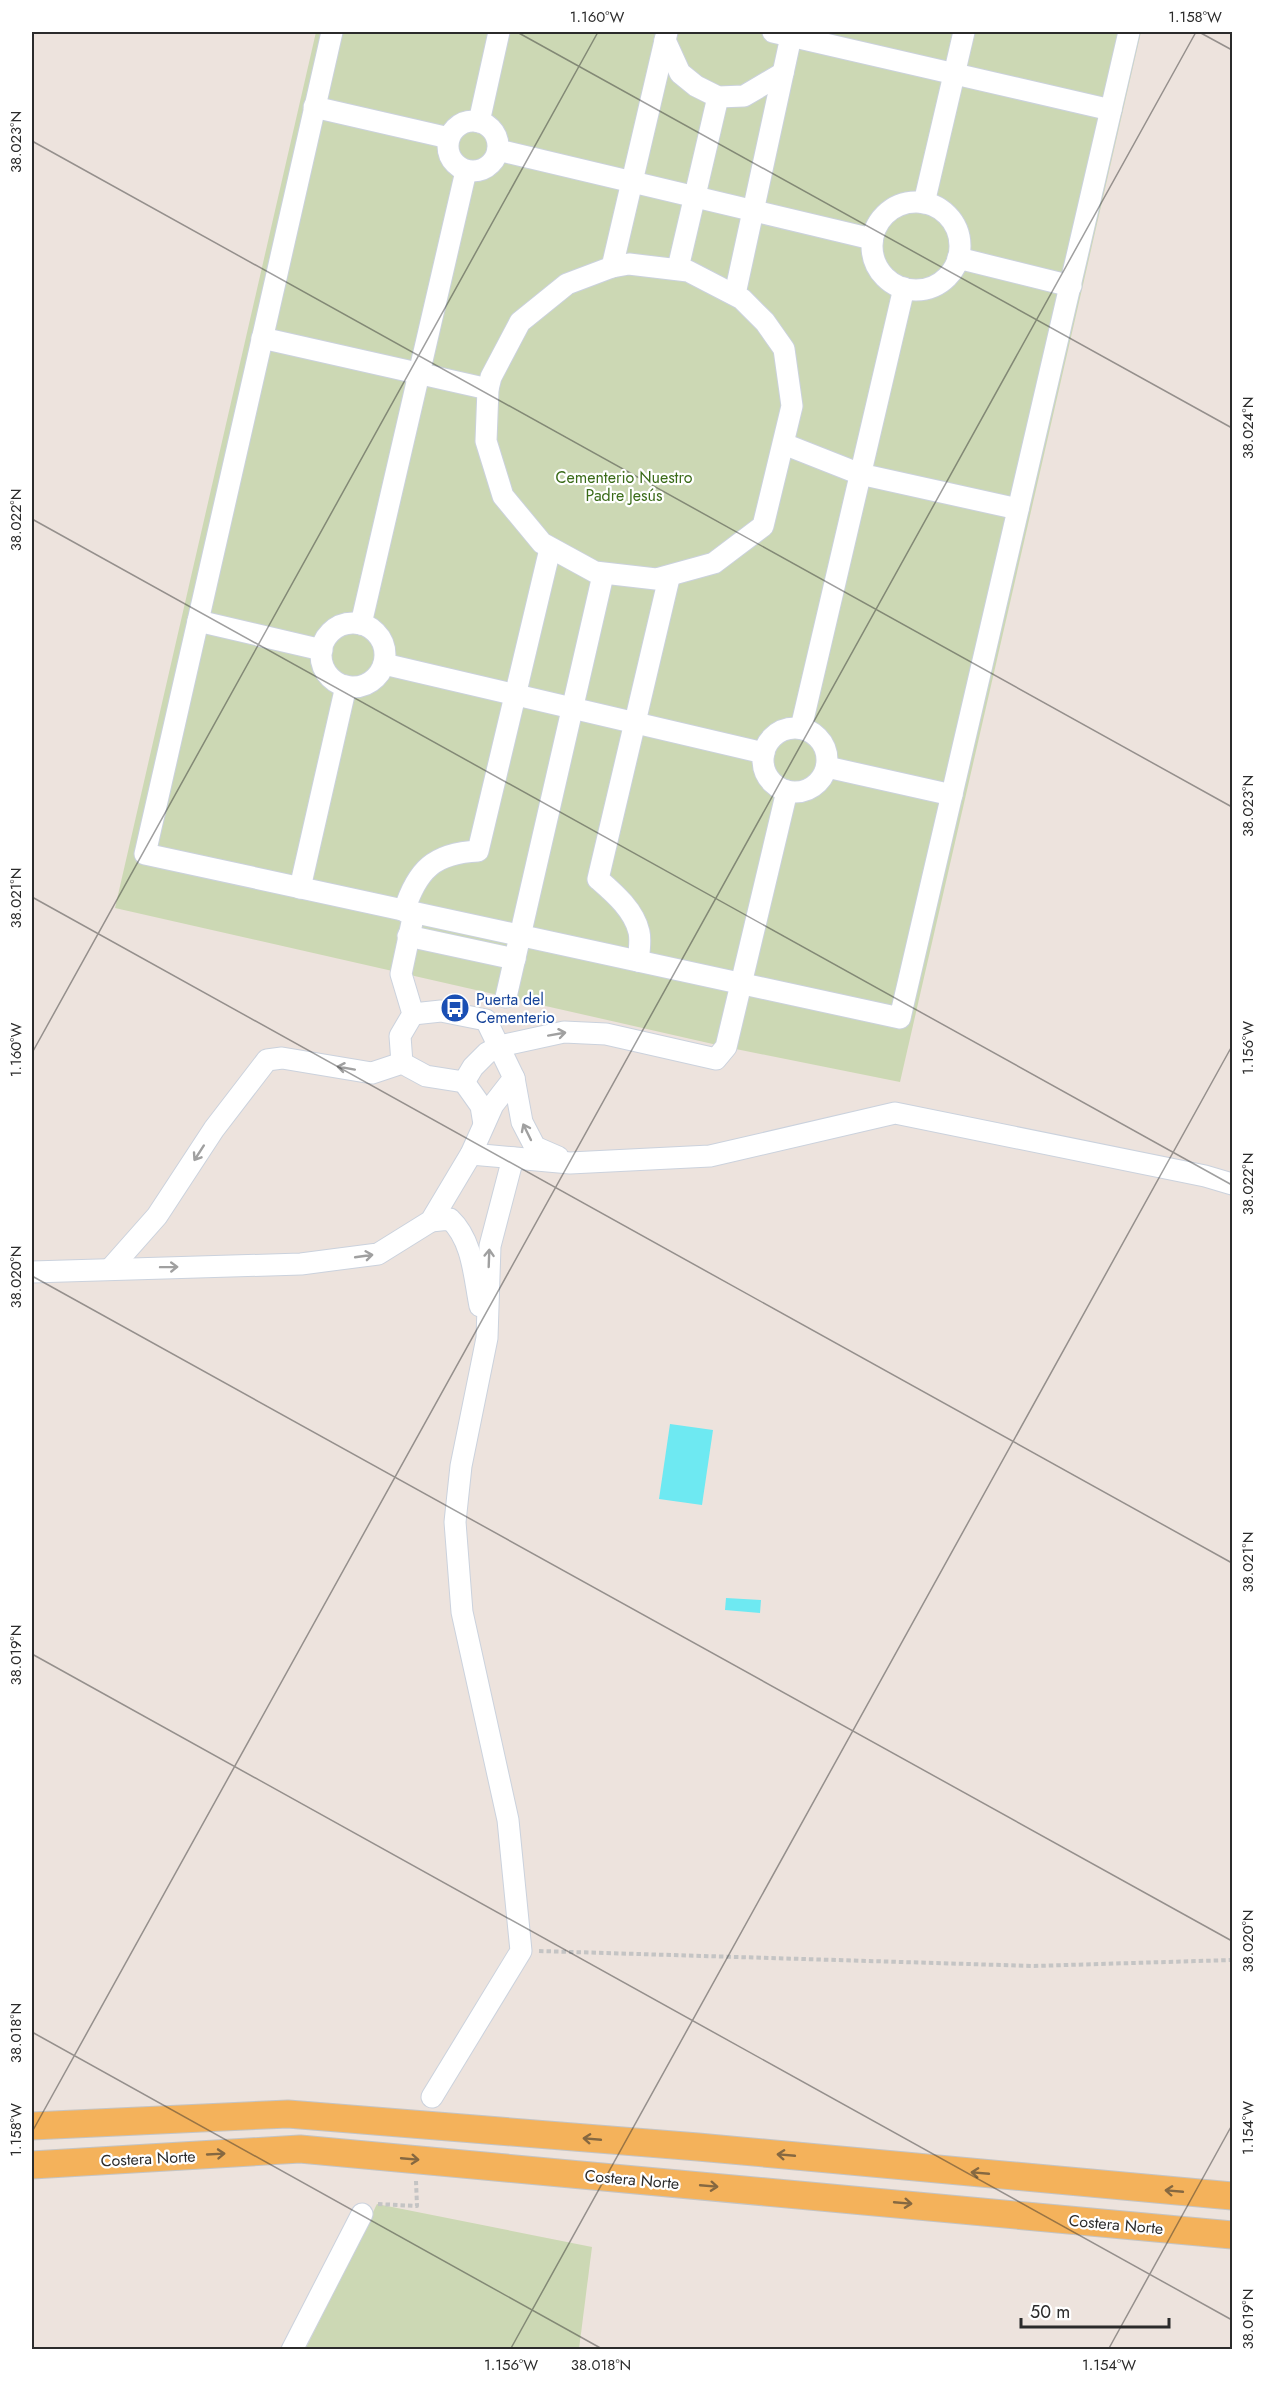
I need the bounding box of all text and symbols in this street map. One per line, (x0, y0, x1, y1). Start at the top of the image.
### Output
text: 1.160°W (570, 6, 624, 28)
text: 1.158°W (1168, 6, 1222, 28)
text: 38.023°N (5, 111, 27, 173)
text: 38.024°N (1237, 397, 1259, 459)
park label: Cementerio Nuestro Padre Jesús (556, 466, 693, 507)
text: 38.022°N (5, 489, 27, 551)
text: 38.023°N (1237, 775, 1259, 837)
text: 38.021°N (5, 868, 27, 928)
place label: Puerta del Cementerio (476, 988, 555, 1029)
bus stop icon: Puerta del Cementerio (439, 992, 471, 1024)
text: 1.156°W (1237, 1021, 1259, 1075)
text: 1.160°W (5, 1023, 27, 1077)
one-way arrow (547, 1028, 566, 1039)
one-way arrow (336, 1063, 356, 1074)
one-way arrow (520, 1123, 532, 1141)
one-way arrow (192, 1144, 204, 1161)
text: 38.022°N (1237, 1153, 1259, 1215)
text: 38.020°N (5, 1246, 27, 1309)
one-way arrow (484, 1249, 495, 1269)
one-way arrow (353, 1250, 373, 1261)
one-way arrow (159, 1261, 179, 1273)
text: 38.021°N (1237, 1532, 1259, 1592)
text: 38.019°N (5, 1625, 27, 1685)
text: 38.020°N (1237, 1910, 1259, 1973)
text: 38.018°N (5, 2003, 27, 2063)
text: 1.154°W (1237, 2101, 1259, 2155)
text: 1.158°W (5, 2103, 27, 2157)
one-way arrow (582, 2133, 602, 2144)
street label: Costera Norte (100, 2145, 196, 2172)
one-way arrow (205, 2148, 225, 2159)
one-way arrow (776, 2149, 796, 2160)
one-way arrow (400, 2154, 420, 2165)
street label: Costera Norte (584, 2164, 680, 2195)
one-way arrow (971, 2167, 990, 2178)
one-way arrow (698, 2181, 718, 2192)
one-way arrow (1165, 2185, 1185, 2196)
one-way arrow (893, 2198, 913, 2209)
street label: Costera Norte (1068, 2209, 1164, 2240)
text: 38.019°N (1237, 2289, 1259, 2349)
scale bar (1021, 2291, 1170, 2329)
text: 50 m (1030, 2299, 1070, 2325)
text: 1.156°W (484, 2354, 538, 2376)
text: 38.018°N (571, 2354, 631, 2376)
text: 1.154°W (1082, 2354, 1136, 2376)

